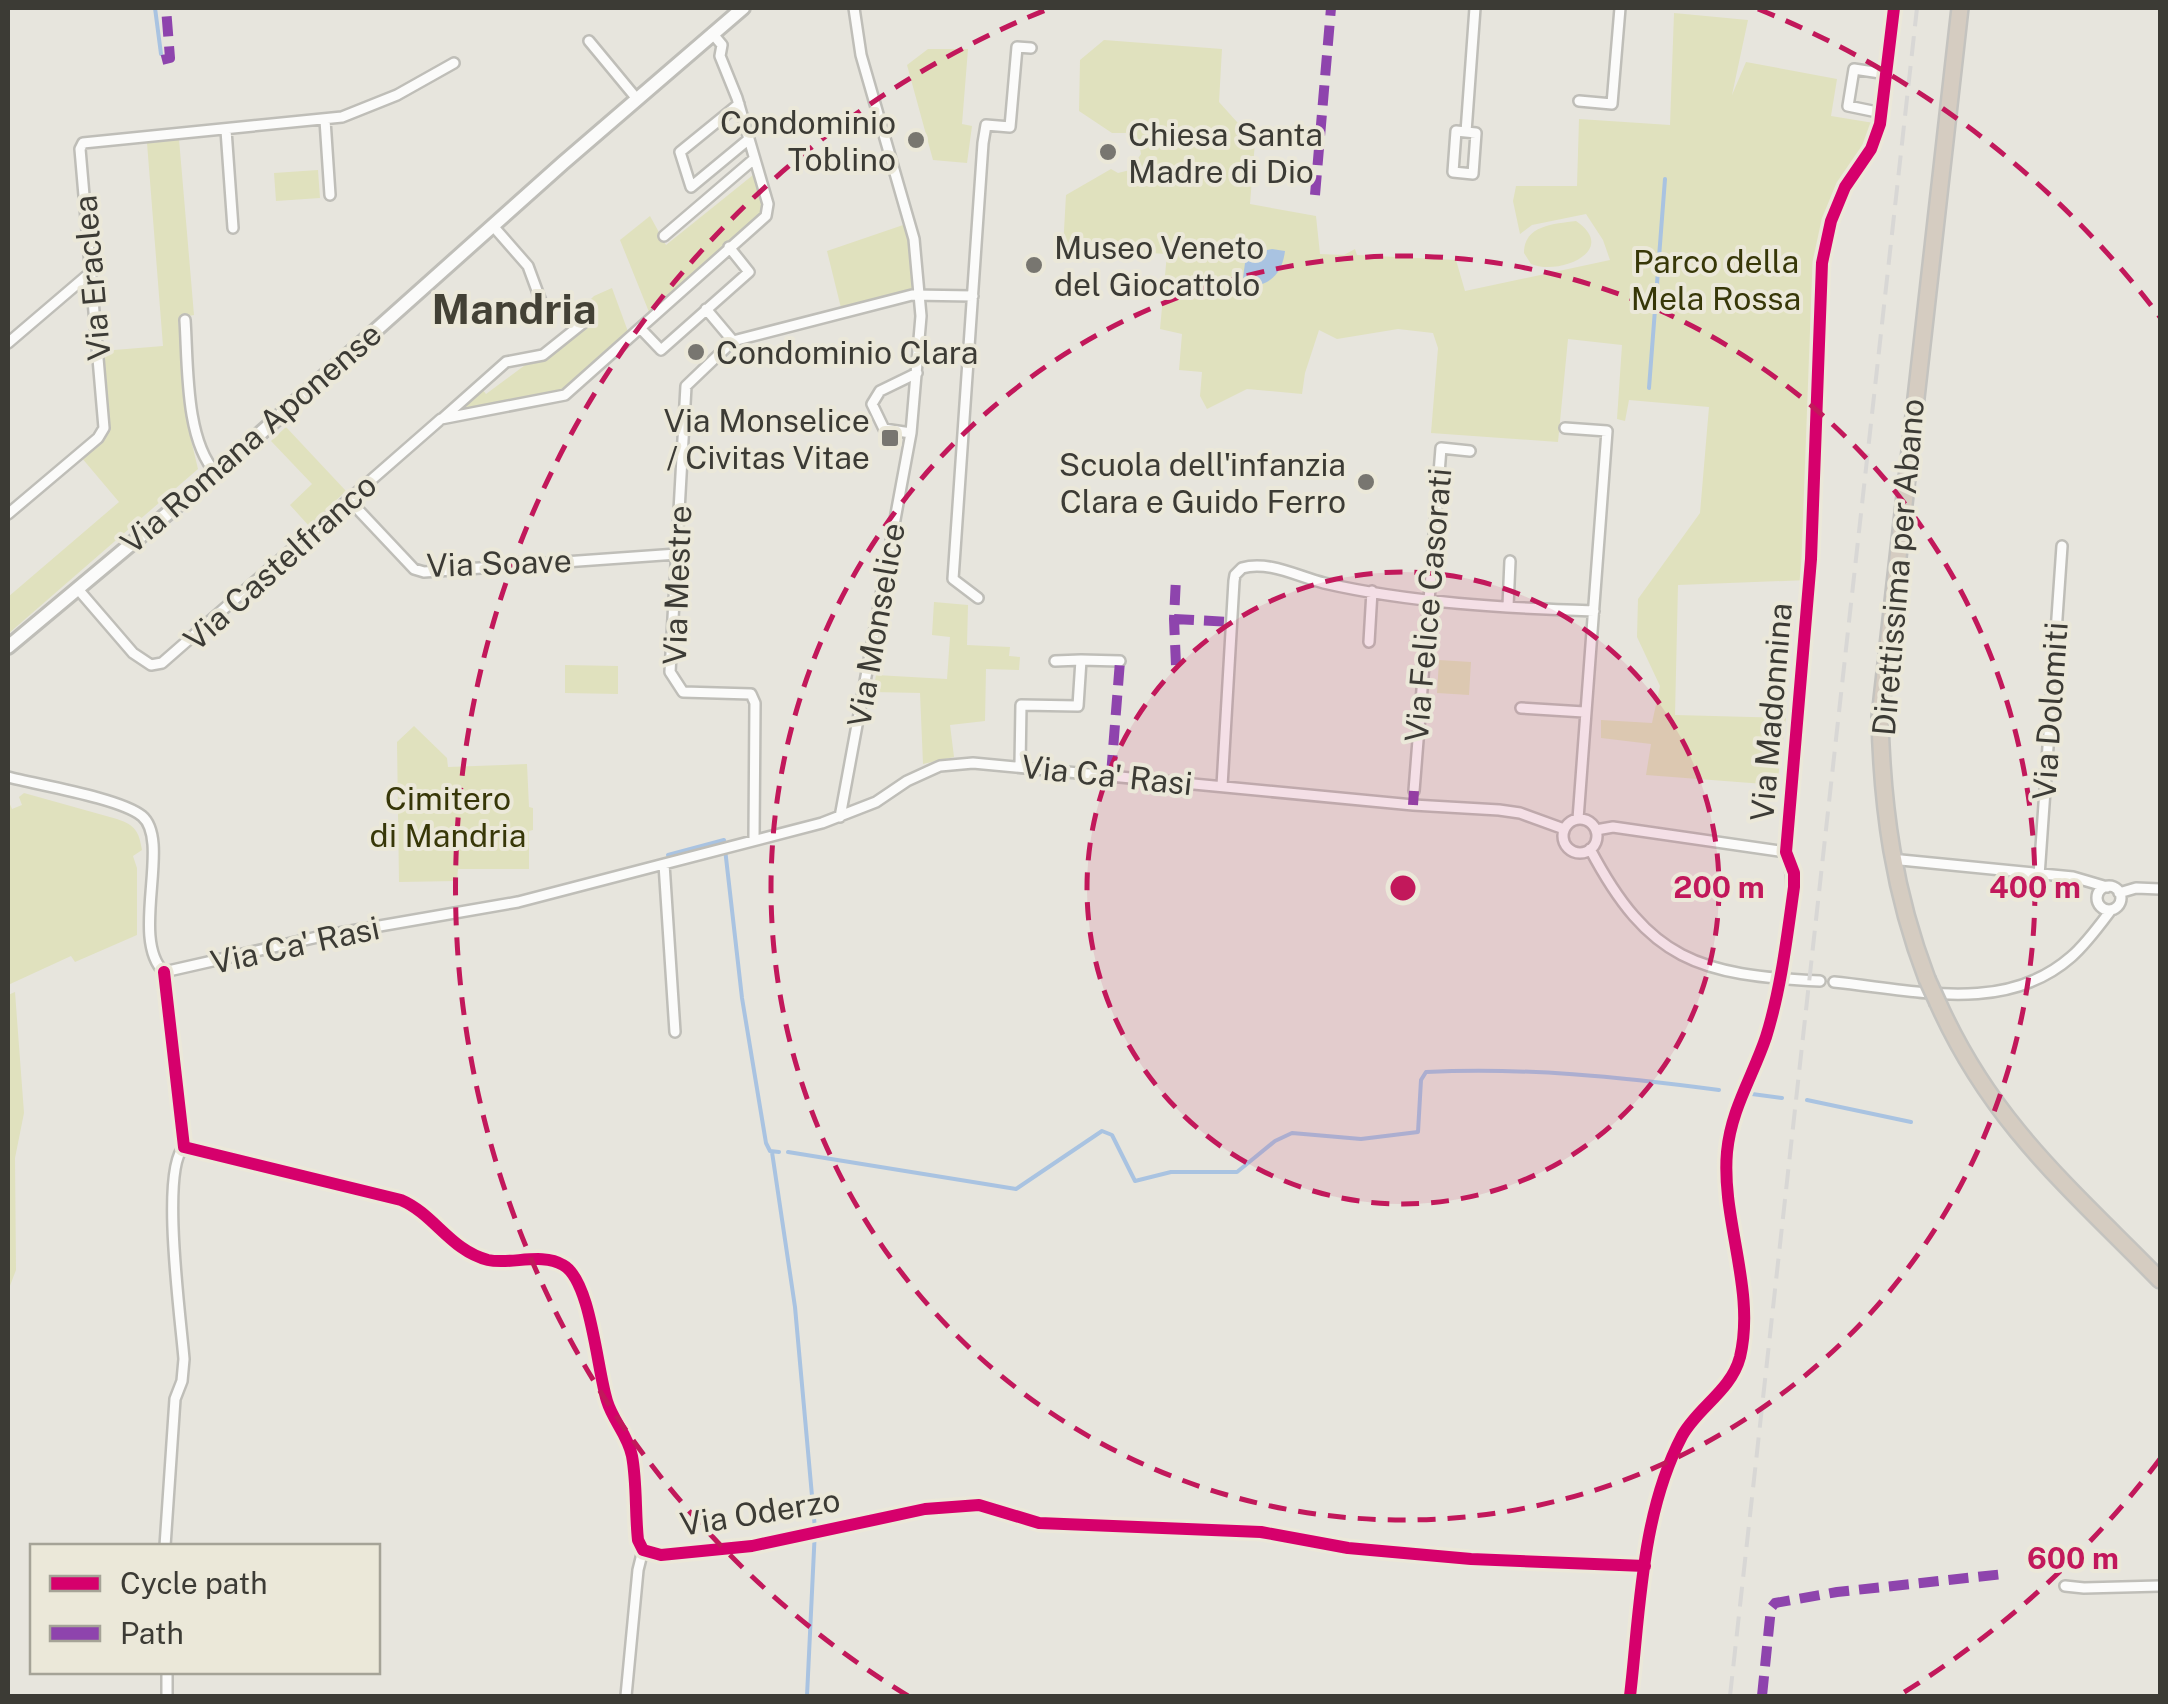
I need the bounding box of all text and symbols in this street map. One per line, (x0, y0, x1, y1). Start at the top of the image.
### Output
place label: Condominio Toblino (720, 104, 896, 178)
place label: Chiesa Santa Madre di Dio (1128, 116, 1323, 190)
marker: Condominio Toblino (905, 129, 927, 151)
marker: Chiesa Santa Madre di Dio (1097, 141, 1119, 163)
street label: Via Eraclea (66, 194, 118, 362)
place label: Museo Veneto del Giocattolo (1054, 229, 1264, 303)
park label: Parco della Mela Rossa (1631, 243, 1801, 317)
marker: Museo Veneto del Giocattolo (1023, 254, 1045, 276)
district label: Mandria (431, 284, 597, 333)
street label: Via Romana Aponense (113, 315, 389, 561)
place label: Condominio Clara (716, 334, 978, 371)
marker: Condominio Clara (685, 341, 707, 363)
street label: Direttissima per Abano (1865, 397, 1931, 737)
place label: Via Monselice / Civitas Vitae (663, 402, 870, 476)
marker: Via Monselice / Civitas Vitae (879, 427, 901, 449)
place label: Scuola dell'infanzia Clara e Guido Ferro (1059, 446, 1346, 520)
street label: Via Castelfranco (176, 466, 384, 658)
street label: Via Felice Casorati (1398, 466, 1458, 744)
marker: Scuola dell'infanzia Clara e Guido Ferro (1355, 471, 1377, 493)
street label: Via Mestre (656, 505, 698, 665)
street label: Via Monselice (840, 520, 912, 730)
street label: Via Soave (426, 542, 572, 584)
street label: Via Madonnina (1743, 601, 1799, 823)
street label: Via Dolomiti (2025, 621, 2075, 801)
street label: Via Ca' Rasi (1020, 748, 1194, 802)
park label: Cimitero di Mandria (370, 780, 526, 854)
text: 200 m (1673, 869, 1765, 905)
text: 400 m (1989, 869, 2081, 905)
centre of rings (1385, 870, 1421, 906)
street label: Via Ca' Rasi (207, 909, 383, 981)
street label: Via Oderzo (677, 1481, 843, 1543)
text: 600 m (2027, 1540, 2119, 1576)
legend (30, 1544, 380, 1674)
text: Cycle path (120, 1565, 268, 1601)
text: Path (120, 1615, 184, 1651)

